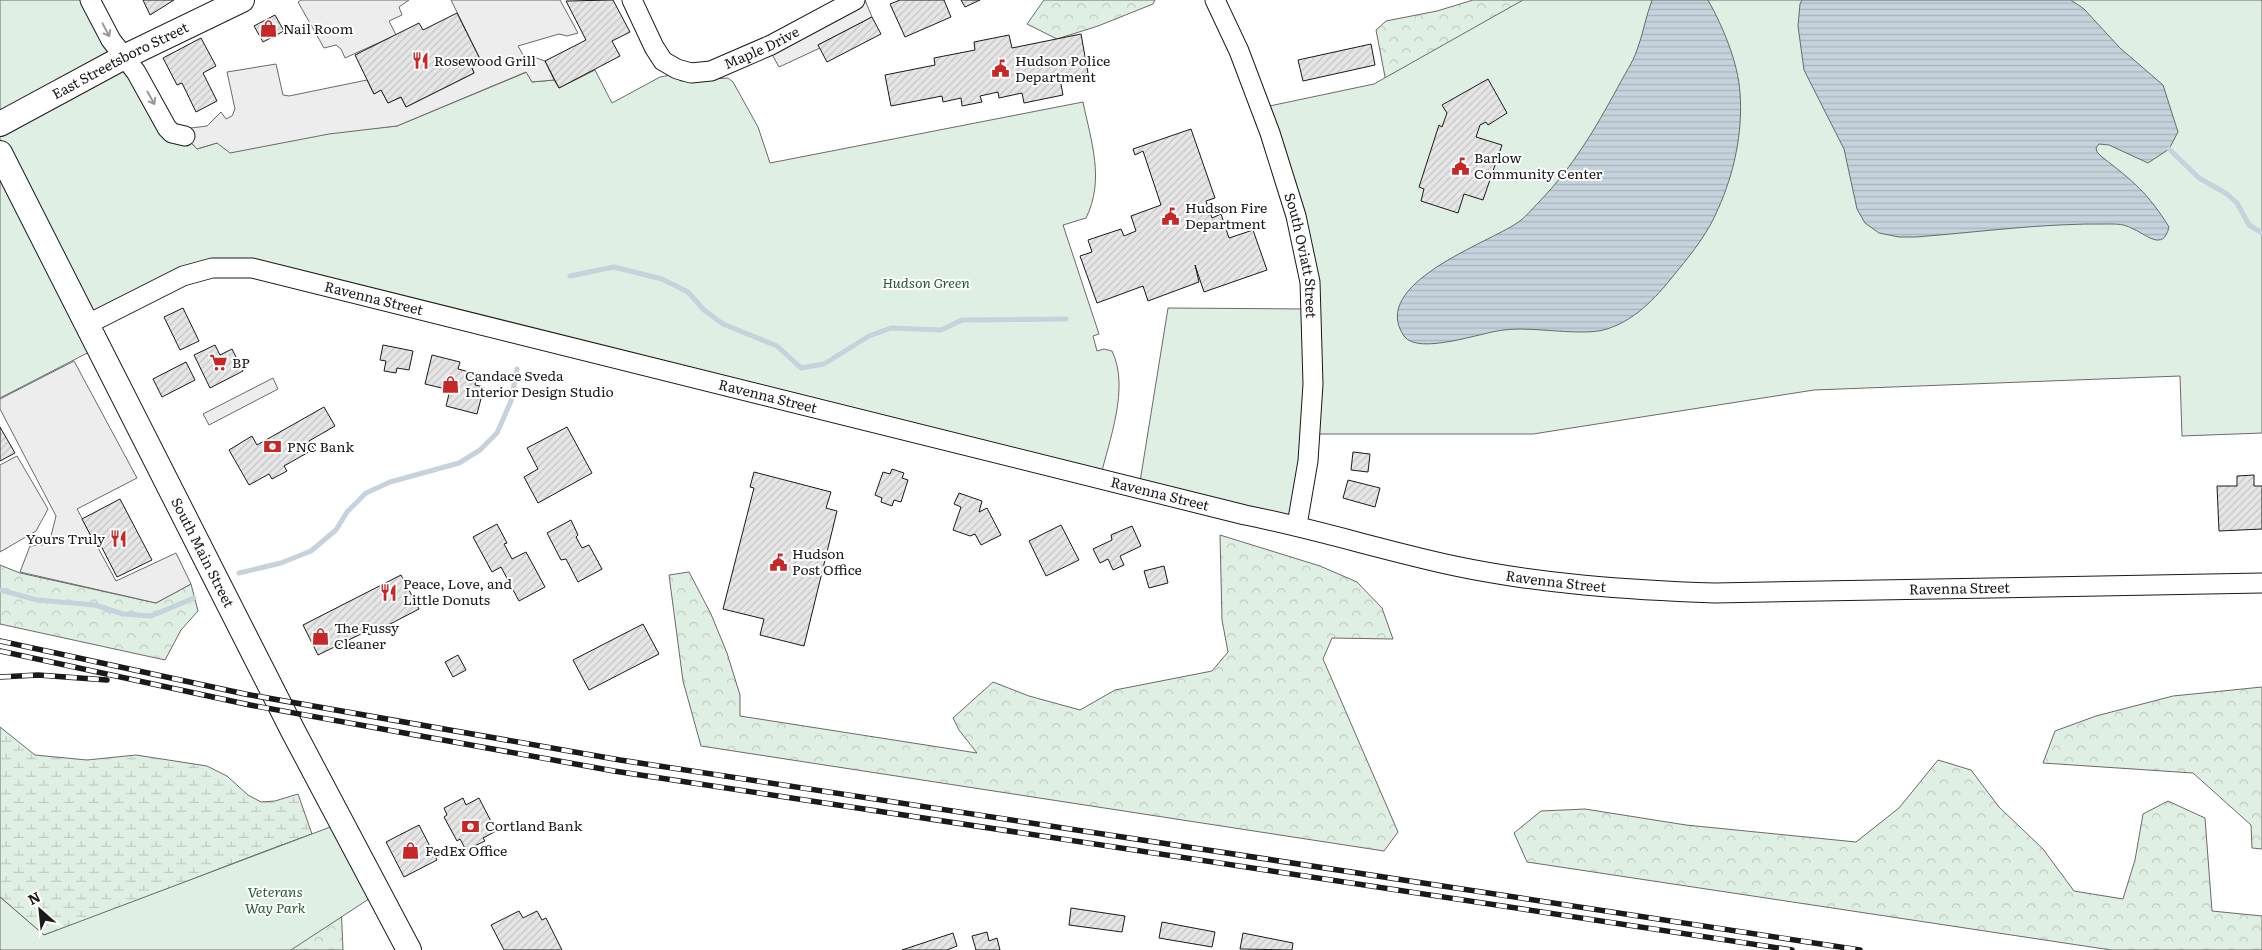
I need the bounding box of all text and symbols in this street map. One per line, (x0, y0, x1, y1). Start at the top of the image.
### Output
street label: East Streetsboro Street (48, 16, 192, 103)
place label: Nail Room (283, 18, 354, 38)
shop icon: Nail Room (259, 19, 279, 39)
street label: Maple Drive (721, 21, 802, 73)
one-way arrow (101, 22, 111, 37)
place label: Rosewood Grill (434, 50, 536, 70)
place label: Hudson Police Department (1015, 50, 1110, 86)
restaurant icon: Rosewood Grill (410, 51, 430, 71)
public building icon: Hudson Police Department (991, 59, 1011, 79)
one-way arrow (146, 91, 156, 105)
place label: Barlow Community Center (1474, 147, 1603, 183)
public building icon: Barlow Community Center (1450, 156, 1470, 176)
street label: South Oviatt Street (1280, 190, 1322, 319)
place label: Hudson Fire Department (1185, 197, 1267, 233)
public building icon: Hudson Fire Department (1161, 206, 1181, 226)
park label: Hudson Green (882, 272, 970, 292)
street label: Ravenna Street (323, 275, 426, 319)
place label: BP (232, 352, 250, 372)
supermarket icon: BP (208, 353, 228, 373)
place label: Candace Sveda Interior Design Studio (465, 365, 614, 401)
street label: Ravenna Street (717, 373, 820, 417)
shop icon: Candace Sveda Interior Design Studio (441, 374, 461, 394)
place label: PNC Bank (287, 436, 354, 456)
bank icon: PNC Bank (263, 437, 283, 457)
street label: Ravenna Street (1109, 471, 1212, 515)
street label: South Main Street (167, 494, 240, 611)
place label: Yours Truly (26, 528, 106, 548)
restaurant icon: Yours Truly (109, 529, 129, 549)
place label: Hudson Post Office (792, 543, 862, 579)
public building icon: Hudson Post Office (768, 552, 788, 572)
street label: Ravenna Street (1504, 564, 1607, 596)
place label: Peace, Love, and Little Donuts (403, 573, 513, 609)
street label: Ravenna Street (1909, 577, 2010, 598)
restaurant icon: Peace, Love, and Little Donuts (379, 582, 399, 602)
place label: The Fussy Cleaner (334, 617, 400, 653)
shop icon: The Fussy Cleaner (310, 626, 330, 646)
place label: Cortland Bank (485, 815, 583, 835)
bank icon: Cortland Bank (461, 816, 481, 836)
place label: FedEx Office (425, 840, 507, 860)
shop icon: FedEx Office (401, 841, 421, 861)
park label: Veterans Way Park (245, 881, 306, 917)
north arrow (15, 885, 65, 935)
text: N (24, 886, 44, 909)

